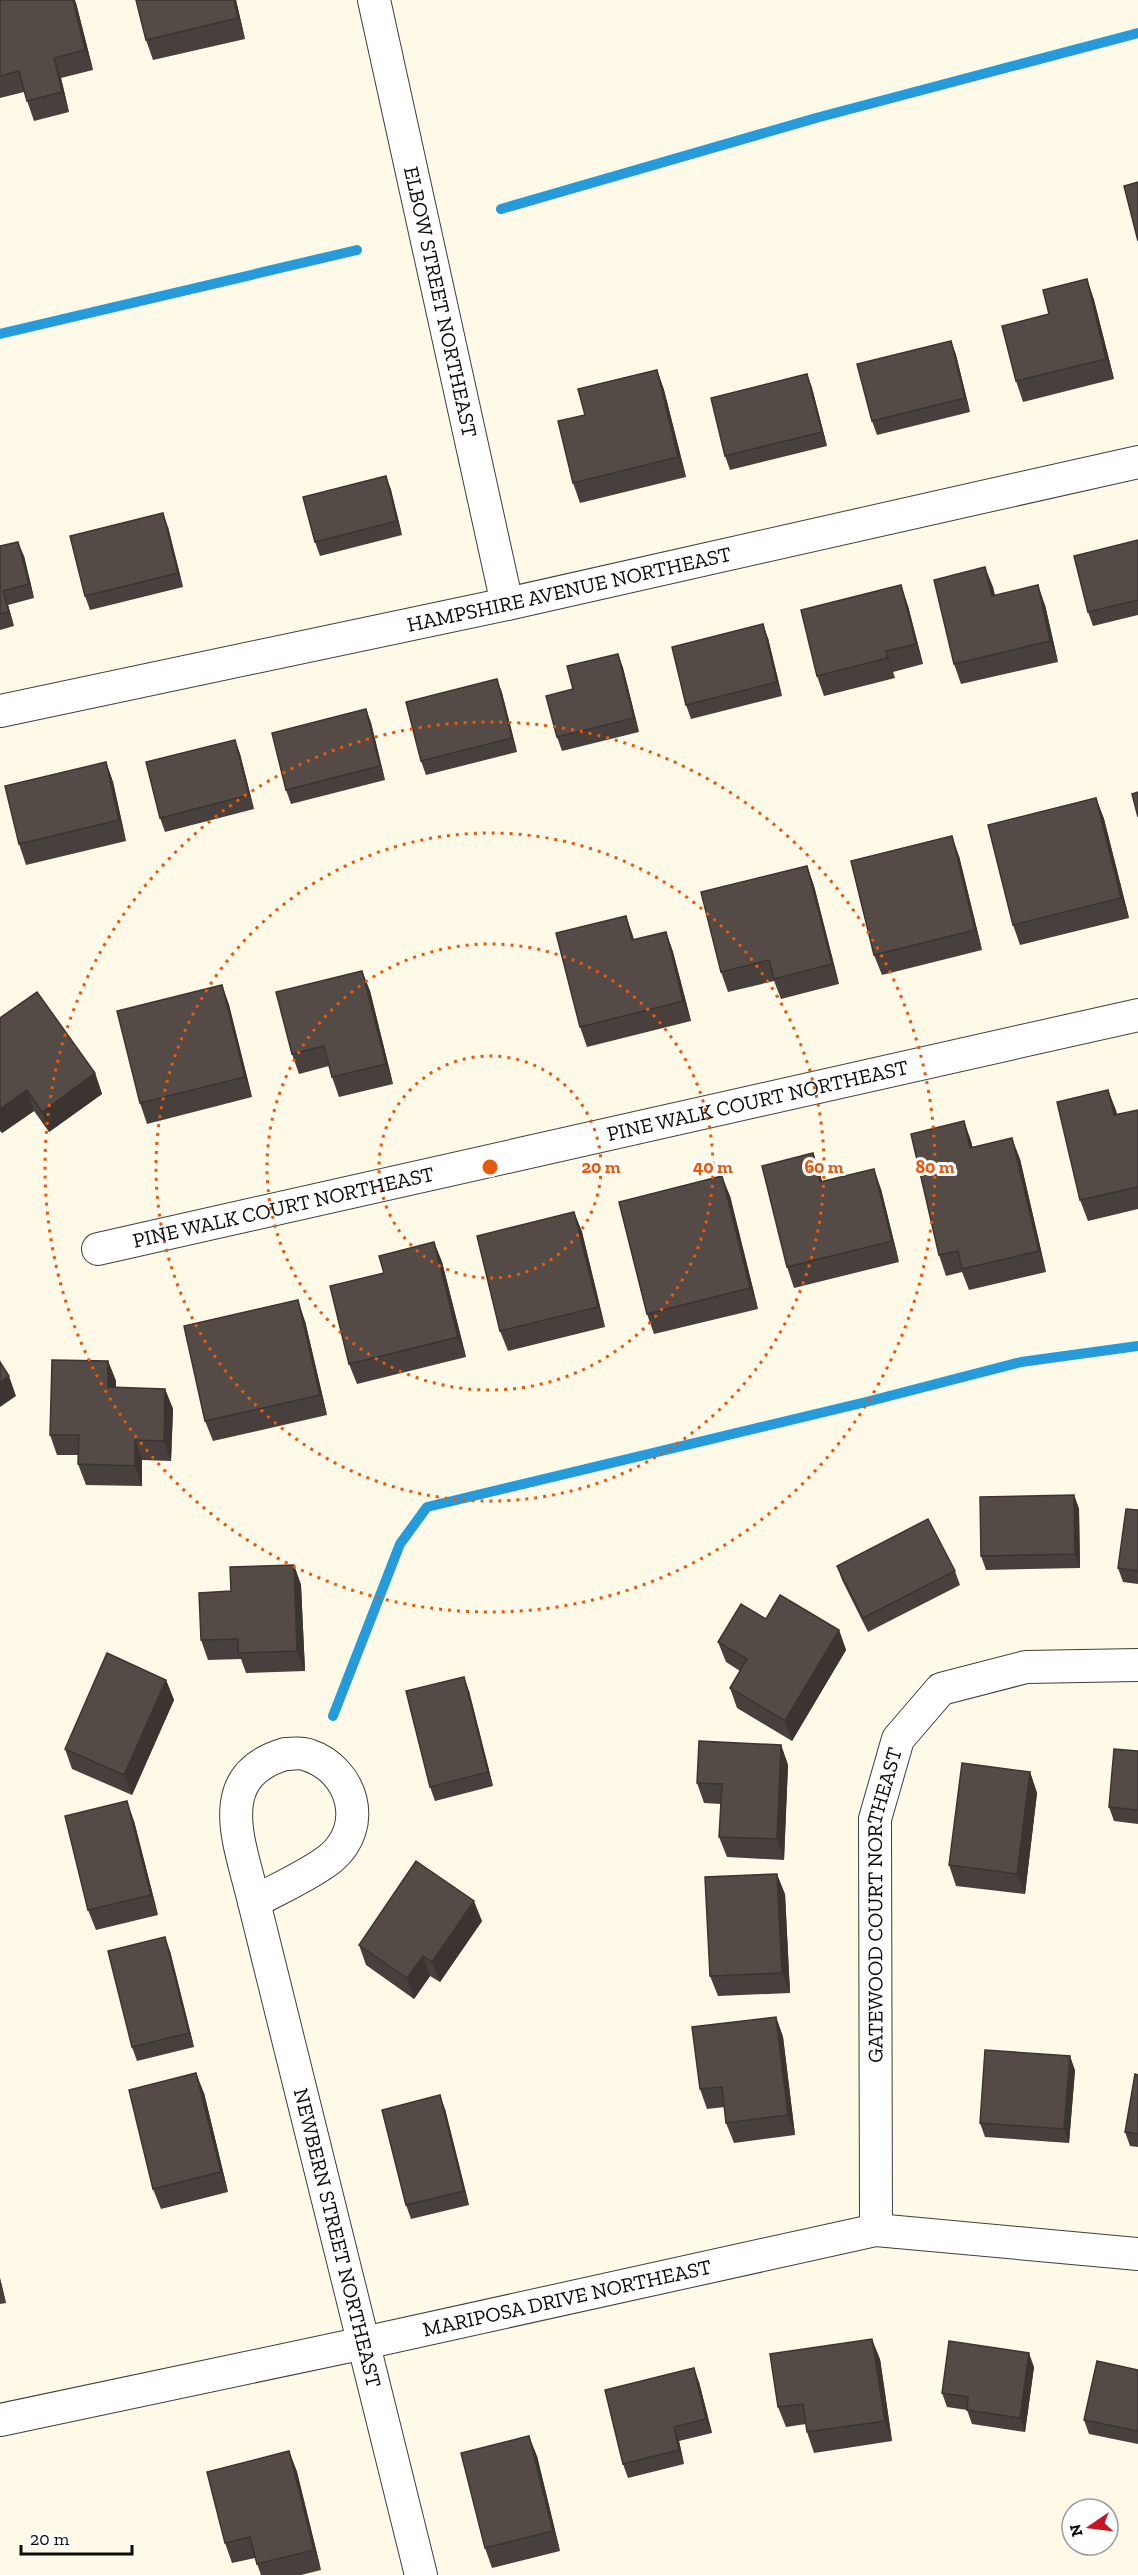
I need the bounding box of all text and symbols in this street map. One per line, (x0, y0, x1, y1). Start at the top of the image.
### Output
street label: ELBOW STREET NORTHEAST (399, 164, 483, 439)
street label: HAMPSHIRE AVENUE NORTHEAST (405, 541, 734, 637)
street label: PINE WALK COURT NORTHEAST (604, 1054, 911, 1146)
text: 20 m (581, 1156, 621, 1178)
text: 40 m (693, 1156, 733, 1178)
text: 60 m (804, 1156, 844, 1178)
text: 80 m (915, 1156, 955, 1178)
centre of rings (480, 1157, 500, 1177)
street label: PINE WALK COURT NORTHEAST (130, 1161, 436, 1253)
street label: GATEWOOD COURT NORTHEAST (861, 1745, 907, 2063)
street label: NEWBERN STREET NORTHEAST (289, 2086, 387, 2390)
street label: MARIPOSA DRIVE NORTHEAST (420, 2254, 714, 2342)
north arrow (1060, 2497, 1120, 2557)
scale bar (21, 2518, 132, 2556)
text: N (1065, 2522, 1087, 2539)
text: 20 m (30, 2528, 70, 2550)

